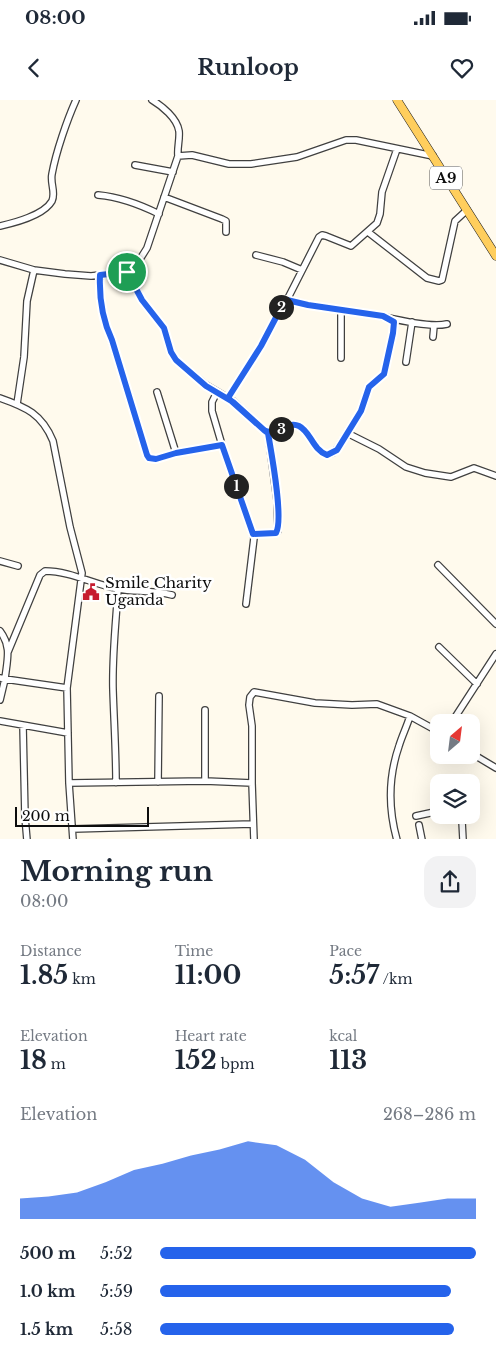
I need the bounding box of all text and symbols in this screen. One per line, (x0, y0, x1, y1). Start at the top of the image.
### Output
text: 08:00 (25, 6, 86, 29)
icon: back (20, 54, 48, 82)
text: Runloop (197, 54, 299, 81)
icon: heart (448, 54, 476, 82)
road number: A9 (430, 166, 462, 190)
pin (106, 251, 148, 293)
icon: arrive (113, 258, 141, 286)
pin: 2 (268, 294, 294, 320)
text: 2 (277, 298, 286, 316)
pin: 3 (268, 416, 294, 442)
text: 3 (277, 420, 286, 438)
pin: 1 (224, 474, 248, 498)
text: 1 (233, 477, 240, 495)
place label: Smile Charity Uganda (105, 573, 212, 609)
public building icon: Smile Charity Uganda (81, 582, 101, 602)
north arrow (430, 714, 480, 764)
map controls (430, 714, 480, 824)
button: layers (430, 774, 480, 824)
scale bar (15, 804, 149, 828)
text: 200 m (22, 807, 70, 825)
text: Morning run (20, 854, 213, 889)
button: share (424, 856, 476, 908)
text: 08:00 (20, 891, 69, 911)
text: Distance (20, 942, 82, 960)
text: Time (175, 942, 213, 960)
text: Pace (329, 942, 362, 960)
text: 1.85 (20, 960, 68, 991)
text: 11:00 (175, 960, 241, 991)
text: 5:57 (329, 960, 379, 991)
text: km (68, 970, 96, 988)
text: /km (379, 970, 413, 988)
text: Elevation (20, 1027, 88, 1045)
text: Heart rate (175, 1027, 247, 1045)
text: kcal (329, 1027, 357, 1045)
text: 18 (20, 1045, 47, 1076)
text: 152 (175, 1045, 217, 1076)
text: 113 (329, 1045, 367, 1076)
text: m (47, 1055, 66, 1073)
text: bpm (217, 1055, 254, 1073)
text: Elevation (20, 1104, 97, 1124)
text: 268–286 m (383, 1104, 476, 1124)
text: 500 m (20, 1243, 76, 1263)
text: 5:52 (100, 1243, 133, 1263)
text: 1.0 km (20, 1281, 75, 1301)
text: 5:59 (100, 1281, 133, 1301)
text: 1.5 km (20, 1319, 73, 1339)
text: 5:58 (100, 1319, 132, 1339)

